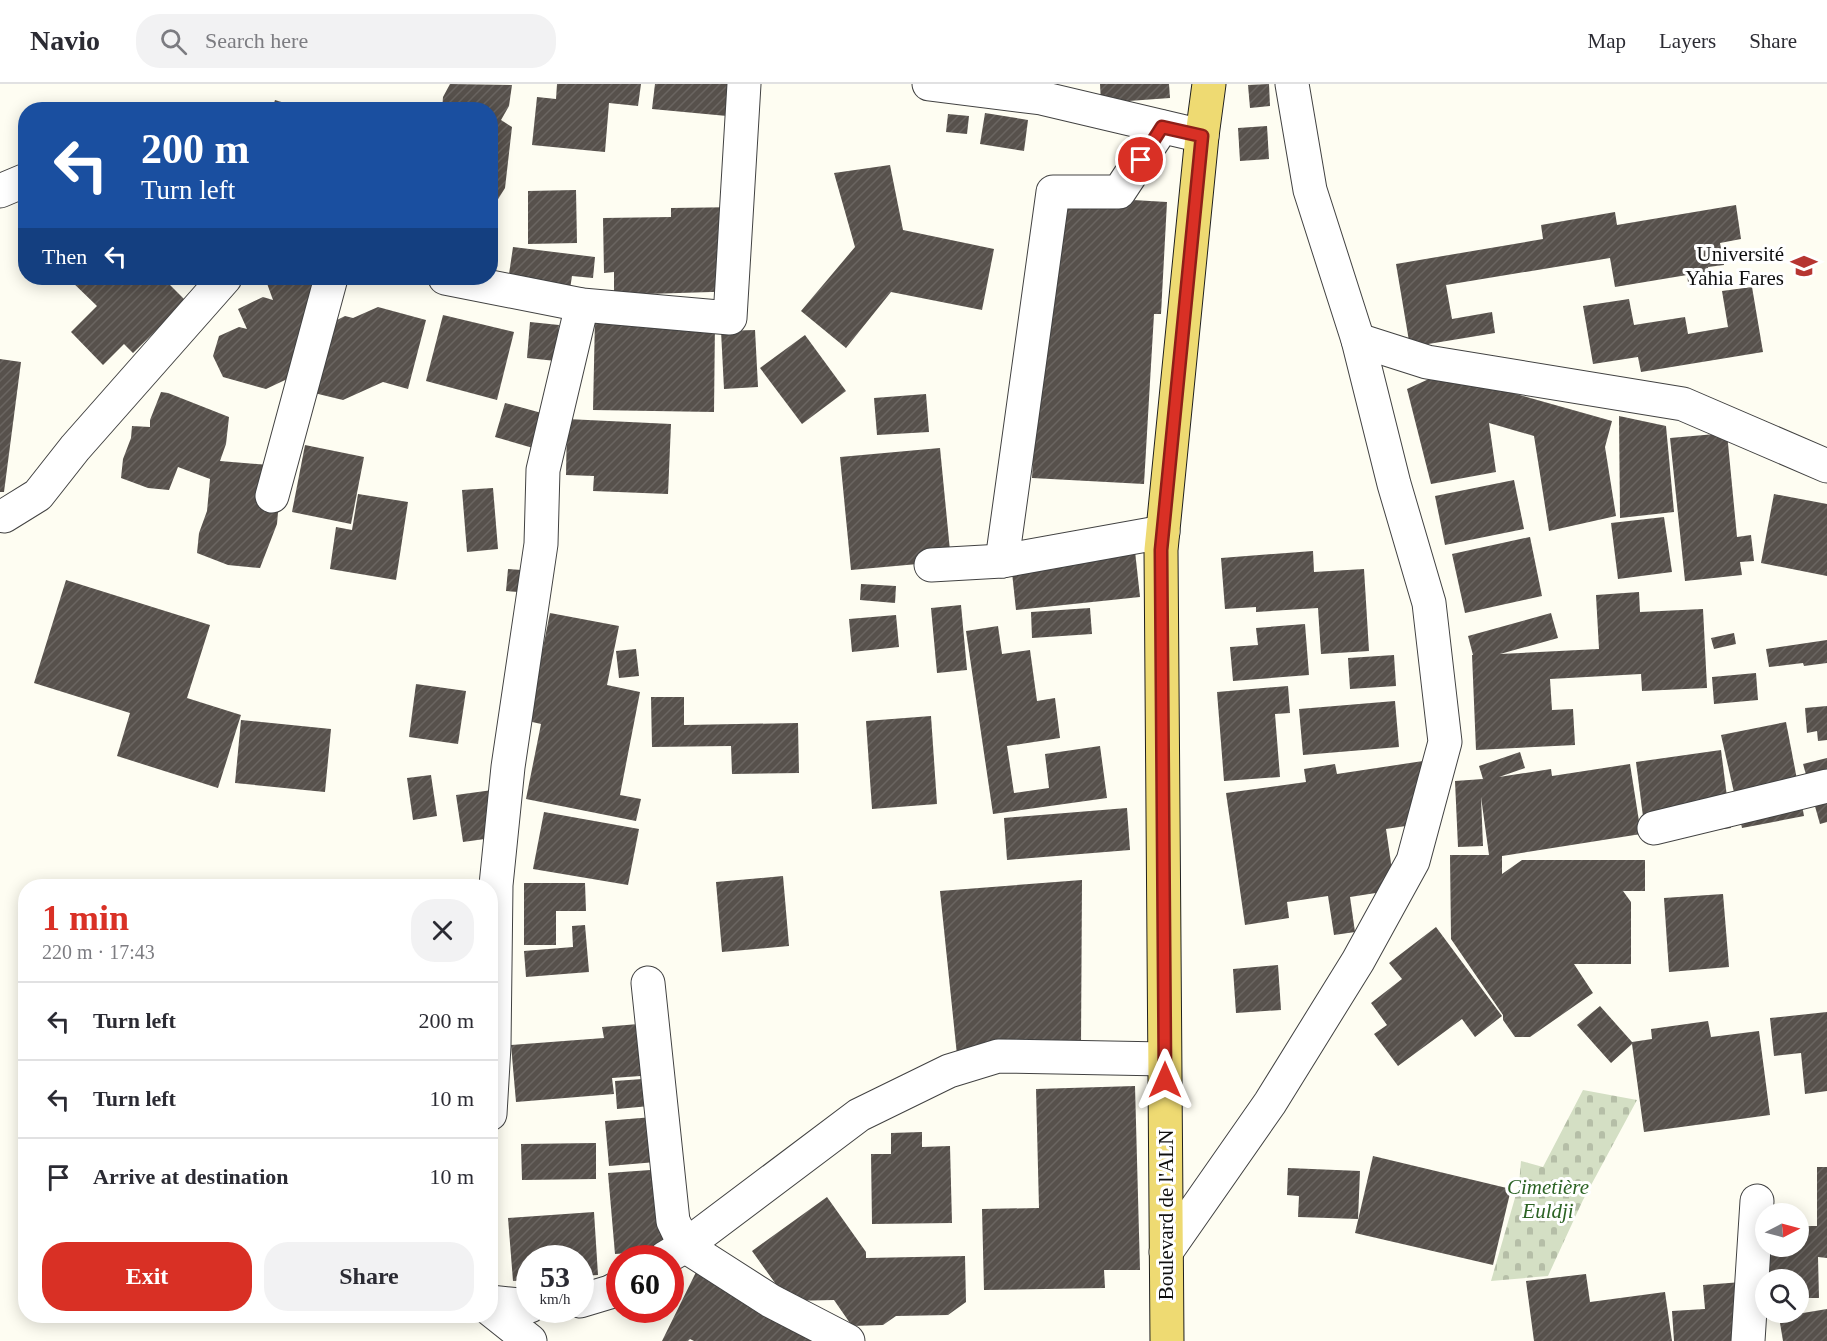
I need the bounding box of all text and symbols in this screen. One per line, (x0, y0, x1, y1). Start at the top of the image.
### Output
search box (136, 14, 556, 68)
text: Navio (30, 25, 100, 56)
icon: search (157, 25, 190, 58)
text: Search here (205, 28, 308, 53)
text: Map (1588, 29, 1626, 53)
text: Layers (1659, 29, 1716, 53)
text: Share (1749, 29, 1797, 53)
icon: left (42, 126, 120, 204)
text: 200 m (141, 126, 250, 172)
pin (1115, 134, 1166, 185)
icon: arrive (1124, 143, 1157, 176)
text: Turn left (141, 175, 235, 205)
icon: left (99, 240, 132, 273)
place label: Université Yahia Fares (1685, 242, 1784, 290)
text: Then (42, 244, 87, 269)
school or university icon: Université Yahia Fares (1789, 251, 1819, 281)
text: 1 min (42, 898, 129, 938)
button: close (411, 899, 474, 962)
text: 220 m · 17:43 (42, 941, 155, 963)
icon: left (42, 1005, 75, 1038)
text: Turn left (93, 1008, 176, 1033)
text: 200 m (418, 1008, 474, 1033)
position arrow (1133, 1048, 1197, 1112)
icon: left (42, 1083, 75, 1116)
text: Turn left (93, 1086, 176, 1111)
text: 10 m (429, 1086, 474, 1111)
street label: Boulevard de l'ALN (1154, 1130, 1178, 1300)
icon: arrive (42, 1161, 75, 1194)
text: Arrive at destination (93, 1164, 289, 1189)
text: 10 m (429, 1164, 474, 1189)
park label: Cimetière Euldji (1507, 1175, 1589, 1223)
north arrow (1755, 1203, 1809, 1257)
map controls (1755, 1203, 1809, 1323)
button: Exit (42, 1242, 252, 1311)
button: Share (264, 1242, 474, 1311)
speed limit sign: 60 (606, 1245, 684, 1323)
text: 53 (540, 1260, 570, 1293)
button: search (1755, 1269, 1809, 1323)
text: km/h (540, 1291, 570, 1307)

